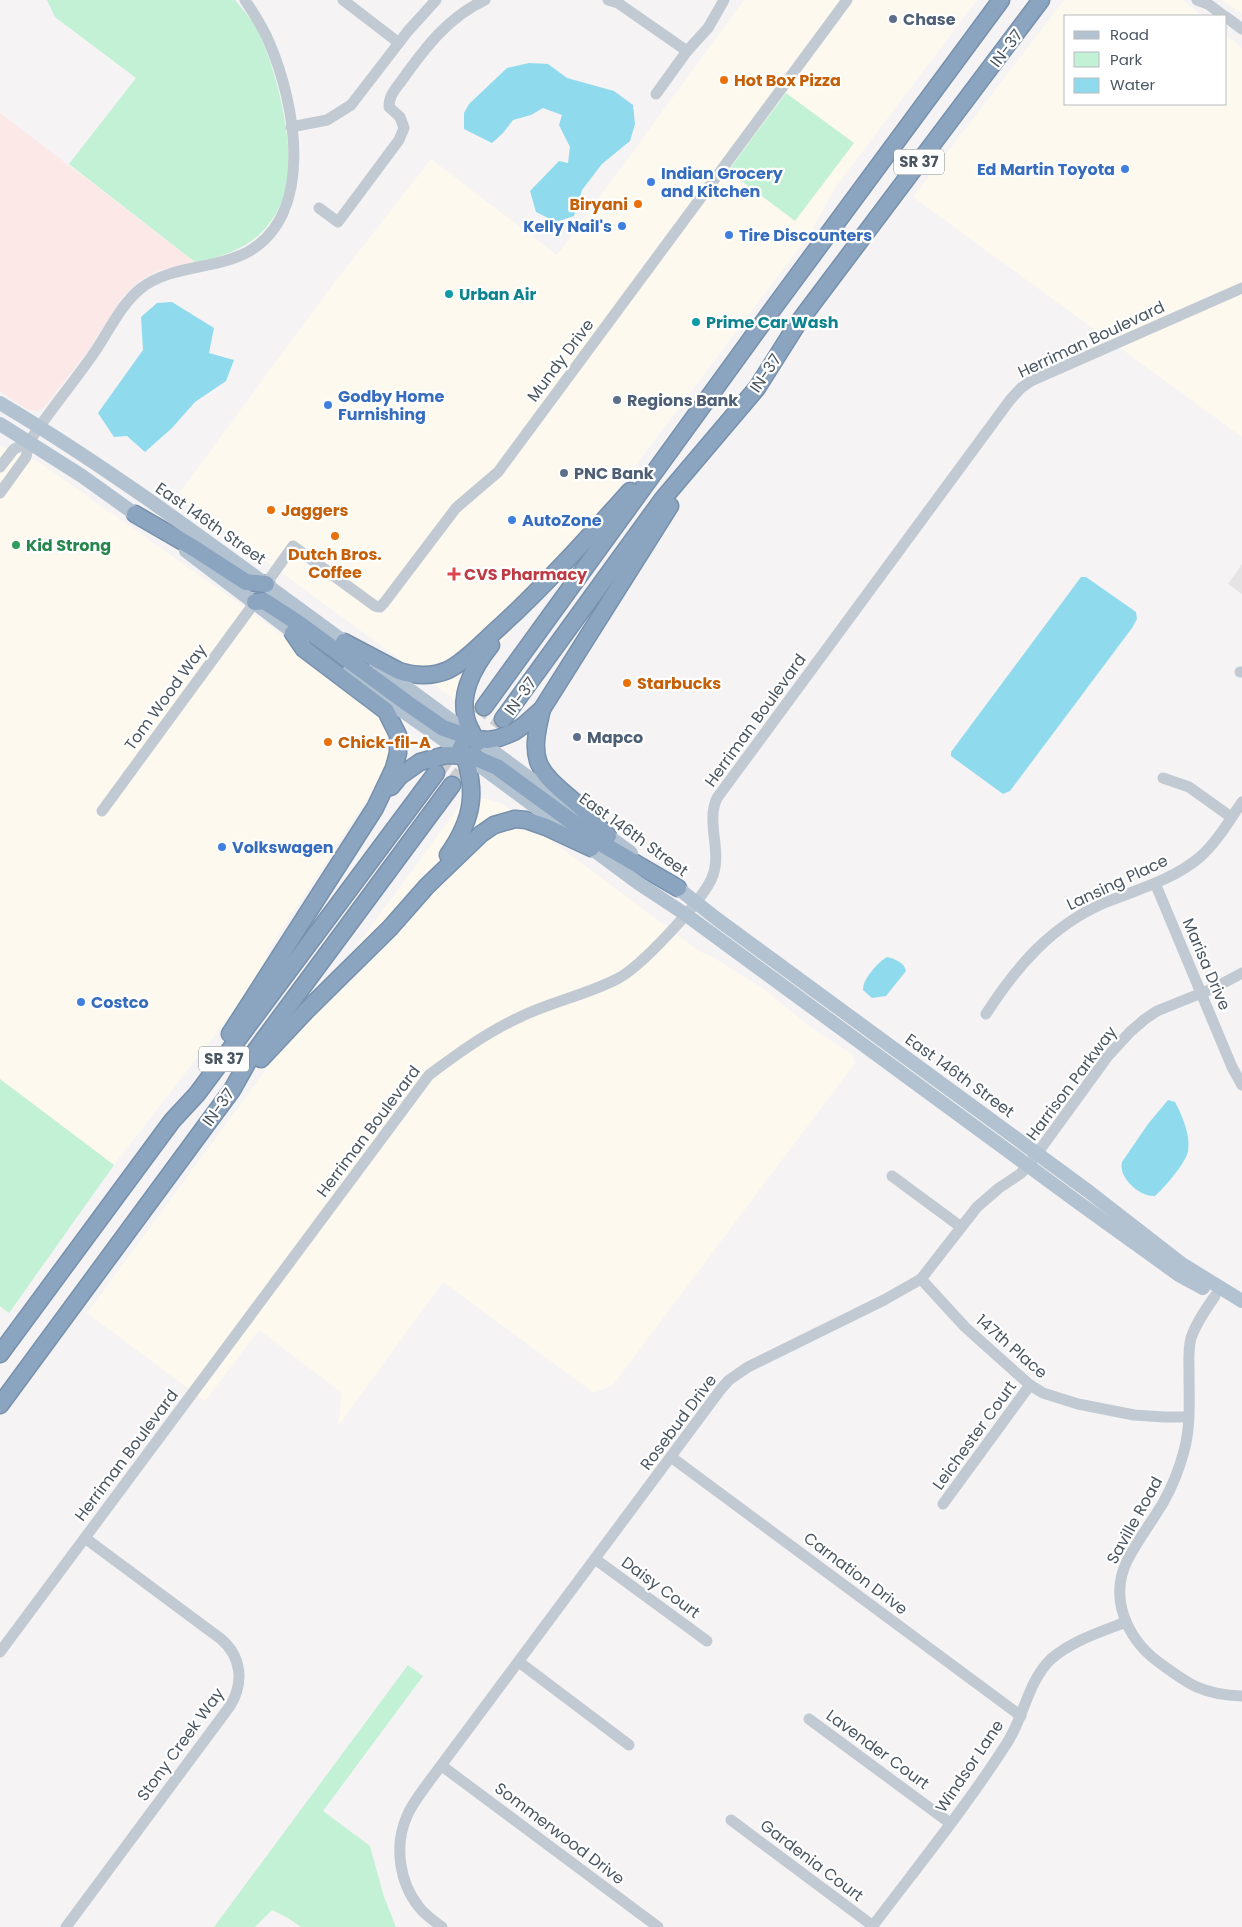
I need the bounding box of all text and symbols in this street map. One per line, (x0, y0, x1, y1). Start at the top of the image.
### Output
place label: Chase (903, 8, 956, 31)
marker: Chase (887, 13, 899, 25)
legend (1064, 15, 1227, 105)
street label: IN-37 (985, 24, 1028, 72)
text: Road (1110, 24, 1149, 45)
text: Park (1110, 49, 1142, 70)
place label: Hot Box Pizza (734, 69, 841, 92)
marker: Hot Box Pizza (718, 74, 730, 86)
text: Water (1110, 74, 1156, 95)
road number: SR 37 (894, 150, 944, 174)
place label: Ed Martin Toyota (977, 158, 1115, 181)
place label: Indian Grocery and Kitchen (661, 162, 784, 203)
marker: Ed Martin Toyota (1119, 163, 1131, 175)
marker: Indian Grocery and Kitchen (645, 176, 657, 188)
place label: Biryani (569, 193, 628, 216)
marker: Biryani (632, 198, 644, 210)
place label: Kelly Nail's (523, 215, 612, 238)
marker: Kelly Nail's (616, 220, 628, 232)
place label: Tire Discounters (739, 224, 872, 247)
marker: Tire Discounters (723, 229, 735, 241)
place label: Urban Air (459, 283, 537, 306)
marker: Urban Air (443, 288, 455, 300)
street label: Herriman Boulevard (1014, 295, 1168, 384)
place label: Prime Car Wash (706, 311, 838, 334)
street label: Mundy Drive (522, 314, 599, 407)
marker: Prime Car Wash (690, 316, 702, 328)
street label: IN-37 (744, 349, 787, 397)
place label: Godby Home Furnishing (338, 385, 444, 426)
place label: Regions Bank (627, 389, 738, 412)
marker: Regions Bank (611, 394, 623, 406)
marker: Godby Home Furnishing (322, 399, 334, 411)
place label: PNC Bank (574, 462, 654, 485)
marker: PNC Bank (558, 467, 570, 479)
street label: East 146th Street (151, 477, 271, 570)
place label: Jaggers (281, 499, 349, 522)
marker: Jaggers (265, 504, 277, 516)
place label: AutoZone (522, 509, 602, 532)
marker: AutoZone (506, 514, 518, 526)
marker: Dutch Bros. Coffee (329, 530, 341, 542)
place label: Kid Strong (26, 534, 111, 557)
marker: Kid Strong (10, 539, 22, 551)
place label: Dutch Bros. Coffee (288, 543, 382, 584)
place label: CVS Pharmacy (464, 563, 588, 586)
marker: CVS Pharmacy (448, 568, 460, 580)
street label: Tom Wood Way (119, 639, 212, 755)
street label: Herriman Boulevard (699, 649, 812, 792)
street label: IN-37 (499, 672, 542, 720)
place label: Starbucks (637, 672, 721, 695)
marker: Starbucks (621, 677, 633, 689)
place label: Mapco (587, 726, 643, 749)
place label: Chick-fil-A (338, 731, 431, 754)
marker: Mapco (571, 731, 583, 743)
marker: Chick-fil-A (322, 736, 334, 748)
street label: East 146th Street (574, 787, 693, 882)
place label: Volkswagen (232, 836, 334, 859)
marker: Volkswagen (216, 841, 228, 853)
street label: Lansing Place (1063, 849, 1172, 916)
street label: Marisa Drive (1177, 915, 1236, 1014)
place label: Costco (91, 991, 149, 1014)
marker: Costco (75, 996, 87, 1008)
street label: Harrison Parkway (1021, 1021, 1122, 1145)
street label: East 146th Street (900, 1028, 1019, 1123)
road number: SR 37 (199, 1046, 249, 1072)
street label: Herriman Boulevard (311, 1061, 426, 1202)
street label: IN-37 (197, 1083, 240, 1131)
street label: 147th Place (971, 1309, 1052, 1384)
street label: Rosebud Drive (635, 1370, 722, 1475)
street label: Leichester Court (927, 1376, 1022, 1494)
street label: Herriman Boulevard (69, 1385, 184, 1526)
street label: Saville Road (1101, 1472, 1168, 1568)
street label: Carnation Drive (799, 1527, 913, 1620)
street label: Daisy Court (617, 1551, 705, 1624)
street label: Stony Creek Way (131, 1683, 229, 1806)
street label: Lavender Court (821, 1704, 934, 1795)
street label: Windsor Lane (930, 1715, 1009, 1817)
street label: Sommerwood Drive (490, 1777, 629, 1890)
street label: Gardenia Court (755, 1814, 868, 1907)

